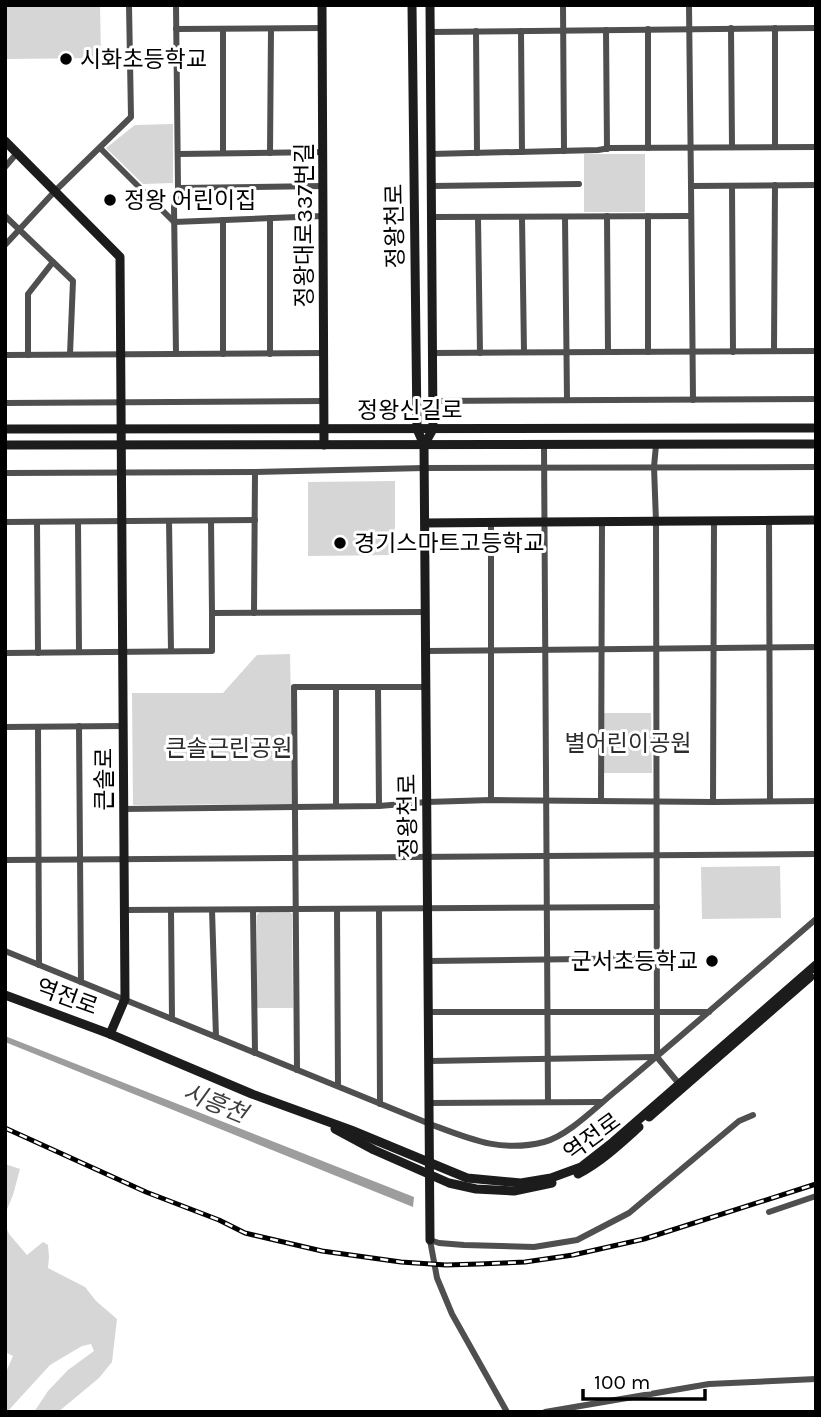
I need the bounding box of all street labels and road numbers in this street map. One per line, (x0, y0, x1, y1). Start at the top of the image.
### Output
street label: 정왕대로337번길 (291, 143, 318, 307)
street label: 정왕천로 (381, 183, 409, 269)
street label: 정왕신길로 (357, 397, 463, 424)
street label: 큰솔로 (91, 747, 118, 811)
street label: 정왕천로 (394, 773, 422, 859)
street label: 역전로 (33, 973, 101, 1021)
street label: 역전로 (558, 1107, 626, 1167)

